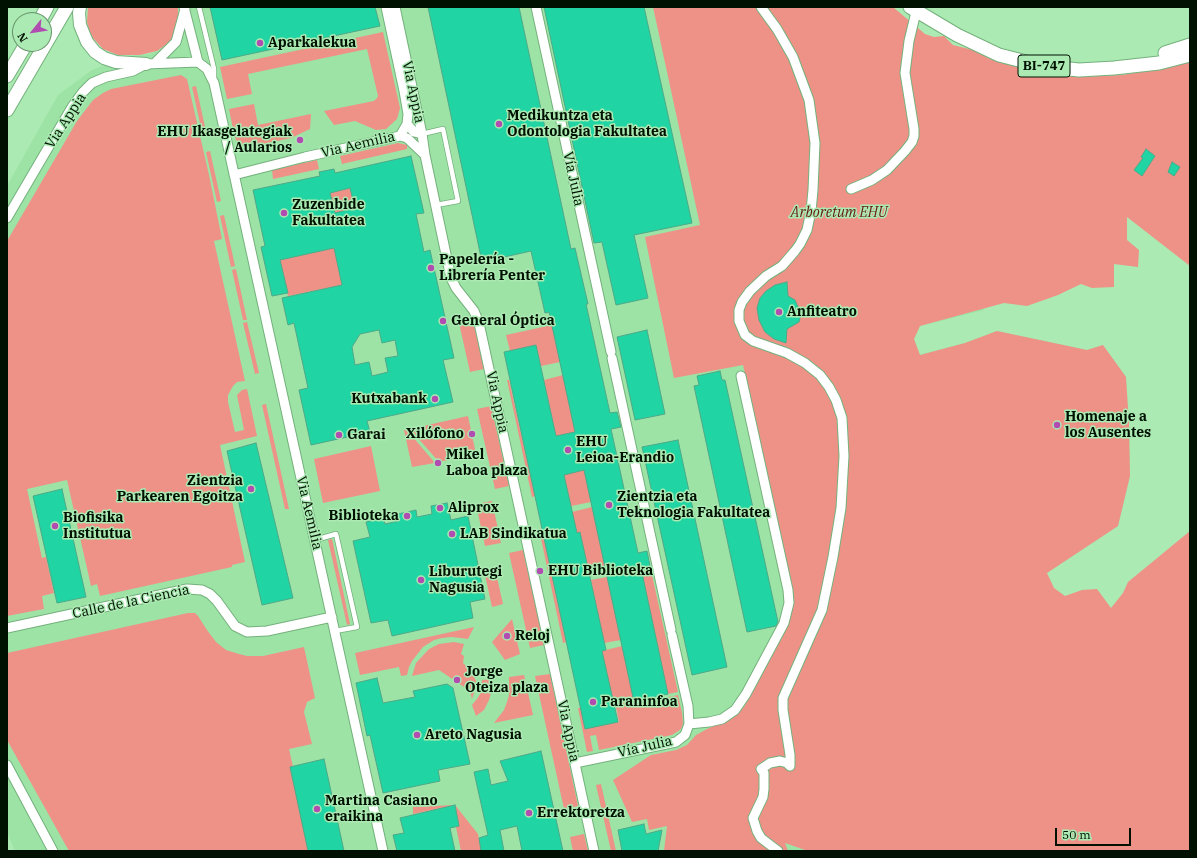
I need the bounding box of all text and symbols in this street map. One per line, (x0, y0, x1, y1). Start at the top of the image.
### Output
north arrow (12, 12, 52, 52)
text: N (14, 30, 31, 45)
place label: Aparkalekua (268, 35, 356, 51)
marker: Aparkalekua (255, 38, 265, 48)
road number: BI-747 (1018, 55, 1070, 77)
street label: Via Appia (398, 59, 428, 125)
street label: Via Appia (42, 90, 90, 152)
place label: Medikuntza eta Odontologia Fakultatea (507, 108, 667, 140)
marker: Medikuntza eta Odontologia Fakultatea (494, 119, 504, 129)
place label: EHU Ikasgelategiak / Aularios (157, 124, 292, 156)
street label: Via Aemilia (319, 128, 397, 162)
marker: EHU Ikasgelategiak / Aularios (295, 135, 305, 145)
street label: Vía Julia (559, 150, 587, 208)
place label: Zuzenbide Fakultatea (292, 197, 365, 230)
park label: Arboretum EHU (791, 205, 887, 221)
marker: Zuzenbide Fakultatea (279, 208, 289, 218)
place label: Papelería - Librería Penter (439, 252, 545, 284)
marker: Papelería - Librería Penter (426, 263, 436, 273)
place label: Anfiteatro (787, 304, 857, 320)
marker: Anfiteatro (774, 307, 784, 317)
place label: General Óptica (451, 313, 555, 329)
marker: General Óptica (438, 316, 448, 326)
street label: Via Appia (482, 369, 512, 435)
place label: Kutxabank (351, 391, 427, 407)
marker: Kutxabank (430, 394, 440, 404)
place label: Homenaje a los Ausentes (1065, 409, 1151, 442)
marker: Homenaje a los Ausentes (1052, 420, 1062, 430)
place label: Xilófono (406, 426, 464, 442)
place label: Garai (347, 427, 386, 443)
marker: Xilófono (467, 429, 477, 439)
marker: Garai (334, 430, 344, 440)
place label: EHU Leioa-Erandio (576, 434, 674, 466)
marker: EHU Leioa-Erandio (563, 445, 573, 455)
place label: Mikel Laboa plaza (446, 447, 528, 480)
marker: Mikel Laboa plaza (433, 458, 443, 468)
place label: Zientzia Parkearen Egoitza (117, 473, 243, 506)
street label: Via Aemilia (292, 474, 326, 552)
marker: Zientzia Parkearen Egoitza (246, 484, 256, 494)
place label: Zientzia eta Teknologia Fakultatea (617, 489, 770, 522)
place label: Aliprox (448, 500, 499, 516)
marker: Zientzia eta Teknologia Fakultatea (604, 500, 614, 510)
marker: Aliprox (435, 503, 445, 513)
place label: Biblioteka (328, 508, 399, 524)
place label: Biofisika Institutua (63, 510, 131, 542)
marker: Biblioteka (402, 511, 412, 521)
marker: Biofisika Institutua (50, 521, 60, 531)
place label: LAB Sindikatua (460, 526, 567, 542)
marker: LAB Sindikatua (447, 529, 457, 539)
place label: EHU Biblioteka (548, 563, 653, 579)
place label: Liburutegi Nagusia (429, 564, 502, 596)
marker: EHU Biblioteka (535, 566, 545, 576)
marker: Liburutegi Nagusia (416, 575, 426, 585)
street label: Calle de la Ciencia (71, 581, 191, 623)
place label: Reloj (515, 628, 550, 644)
marker: Reloj (502, 631, 512, 641)
place label: Jorge Oteiza plaza (465, 664, 549, 696)
marker: Jorge Oteiza plaza (452, 675, 462, 685)
place label: Paraninfoa (601, 694, 678, 710)
marker: Paraninfoa (588, 697, 598, 707)
street label: Via Appia (553, 698, 583, 764)
place label: Areto Nagusia (425, 727, 522, 743)
marker: Areto Nagusia (412, 730, 422, 740)
street label: Vía Julia (616, 733, 674, 761)
place label: Martina Casiano eraikina (325, 793, 438, 826)
marker: Martina Casiano eraikina (312, 804, 322, 814)
place label: Errektoretza (537, 805, 625, 821)
marker: Errektoretza (524, 808, 534, 818)
scale bar (1057, 820, 1133, 846)
text: 50 m (1062, 827, 1091, 842)

